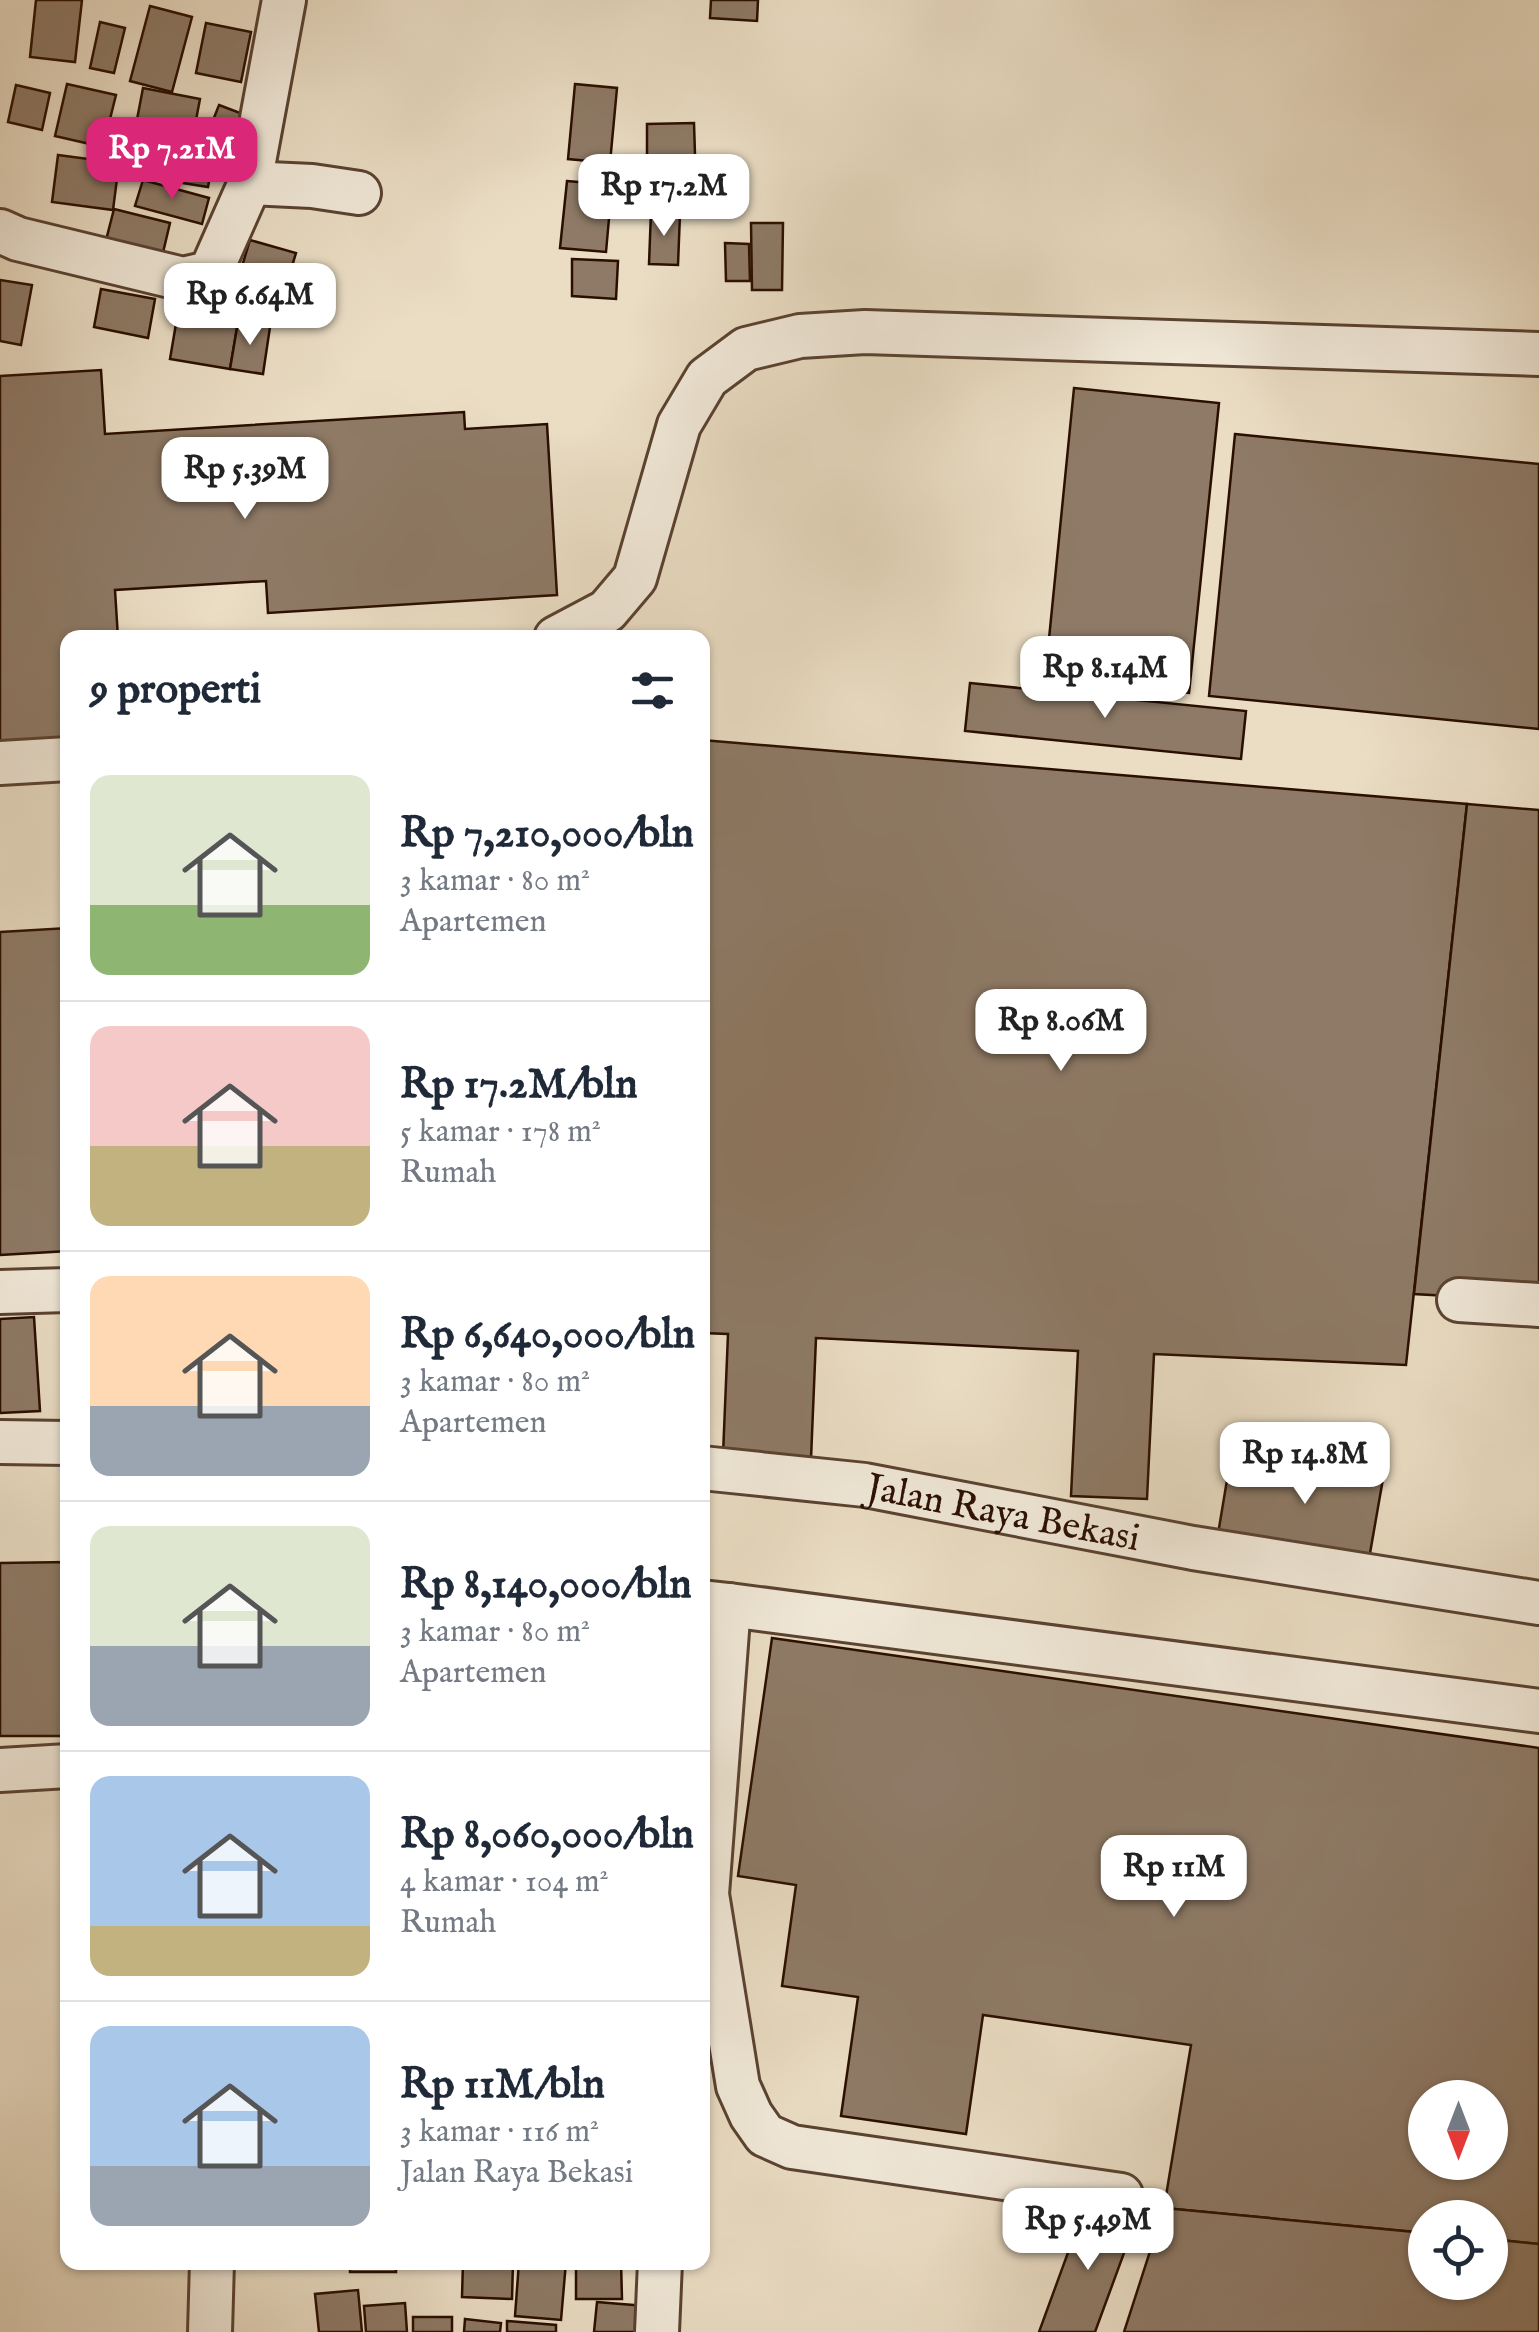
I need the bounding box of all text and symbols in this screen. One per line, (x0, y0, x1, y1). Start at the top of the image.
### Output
pin: Rp 7.21M (69, 117, 275, 202)
text: Rp 7.21M (108, 129, 236, 170)
pin: Rp 17.2M (561, 154, 767, 239)
text: Rp 17.2M (600, 166, 728, 207)
pin: Rp 6.64M (147, 263, 353, 348)
text: Rp 6.64M (186, 275, 314, 316)
pin: Rp 5.39M (142, 437, 348, 522)
text: Rp 5.39M (184, 449, 306, 490)
pin: Rp 8.14M (1002, 636, 1208, 721)
text: Rp 8.14M (1042, 648, 1168, 689)
icon: filters (625, 663, 680, 718)
text: 9 properti (90, 664, 261, 717)
text: Rp 7,210,000/bln (400, 808, 694, 861)
icon: home (170, 815, 290, 935)
text: 3 kamar · 80 m² (400, 861, 590, 902)
text: Apartemen (400, 902, 547, 943)
pin: Rp 8.06M (958, 989, 1164, 1074)
text: Rp 8.06M (997, 1001, 1125, 1042)
text: Rp 17.2M/bln (400, 1059, 638, 1112)
icon: home (170, 1066, 290, 1186)
text: 5 kamar · 178 m² (400, 1112, 601, 1153)
text: Rumah (400, 1153, 496, 1194)
text: Rp 6,640,000/bln (400, 1309, 695, 1362)
icon: home (170, 1316, 290, 1436)
text: 3 kamar · 80 m² (400, 1362, 590, 1403)
text: Apartemen (400, 1403, 547, 1444)
pin: Rp 14.8M (1202, 1422, 1408, 1507)
text: Rp 14.8M (1242, 1434, 1368, 1475)
street label: Jalan Raya Bekasi (858, 1464, 1144, 1564)
text: Rp 8,140,000/bln (400, 1559, 692, 1612)
icon: home (170, 1566, 290, 1686)
text: 3 kamar · 80 m² (400, 1612, 590, 1653)
text: Apartemen (400, 1653, 547, 1694)
text: Rp 8,060,000/bln (400, 1809, 694, 1862)
icon: home (170, 1816, 290, 1936)
pin: Rp 11M (1093, 1835, 1255, 1920)
text: Rp 11M (1123, 1847, 1225, 1888)
text: 4 kamar · 104 m² (400, 1862, 609, 1903)
text: Rumah (400, 1903, 496, 1944)
text: Rp 11M/bln (400, 2059, 605, 2112)
icon: home (170, 2066, 290, 2186)
north arrow (1408, 2080, 1508, 2180)
map controls (1408, 2080, 1508, 2300)
text: 3 kamar · 116 m² (400, 2112, 599, 2153)
text: Jalan Raya Bekasi (400, 2153, 633, 2194)
pin: Rp 5.49M (985, 2188, 1191, 2273)
text: Rp 5.49M (1025, 2200, 1151, 2241)
button: locate (1408, 2200, 1508, 2300)

